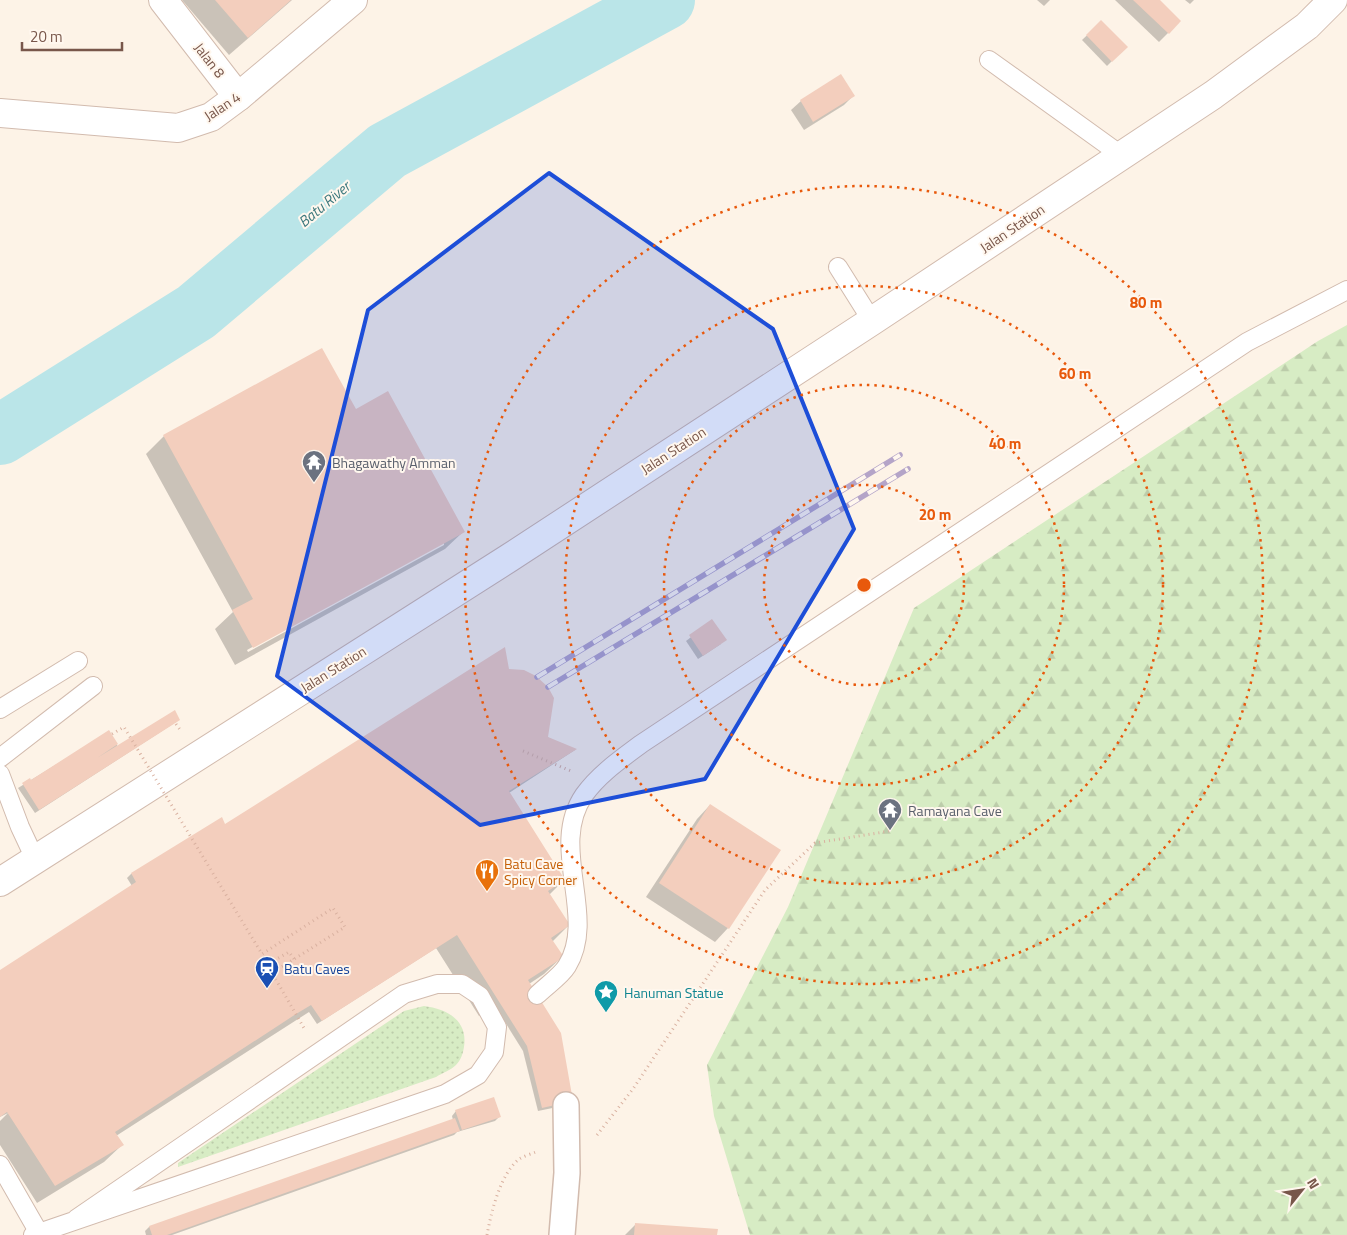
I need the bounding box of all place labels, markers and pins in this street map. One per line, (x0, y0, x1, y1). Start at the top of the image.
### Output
temple icon: Bhagawathy Amman (301, 449, 327, 483)
place label: Bhagawathy Amman (332, 452, 455, 473)
centre of rings (855, 576, 873, 594)
temple icon: Ramayana Cave (877, 797, 903, 831)
place label: Ramayana Cave (908, 800, 1002, 821)
place label: Batu Cave Spicy Corner (504, 853, 577, 890)
restaurant icon: Batu Cave Spicy Corner (474, 858, 500, 892)
station icon: Batu Caves (254, 955, 280, 989)
place label: Batu Caves (284, 958, 350, 979)
place icon: Hanuman Statue (593, 979, 619, 1013)
place label: Hanuman Statue (624, 982, 724, 1003)

